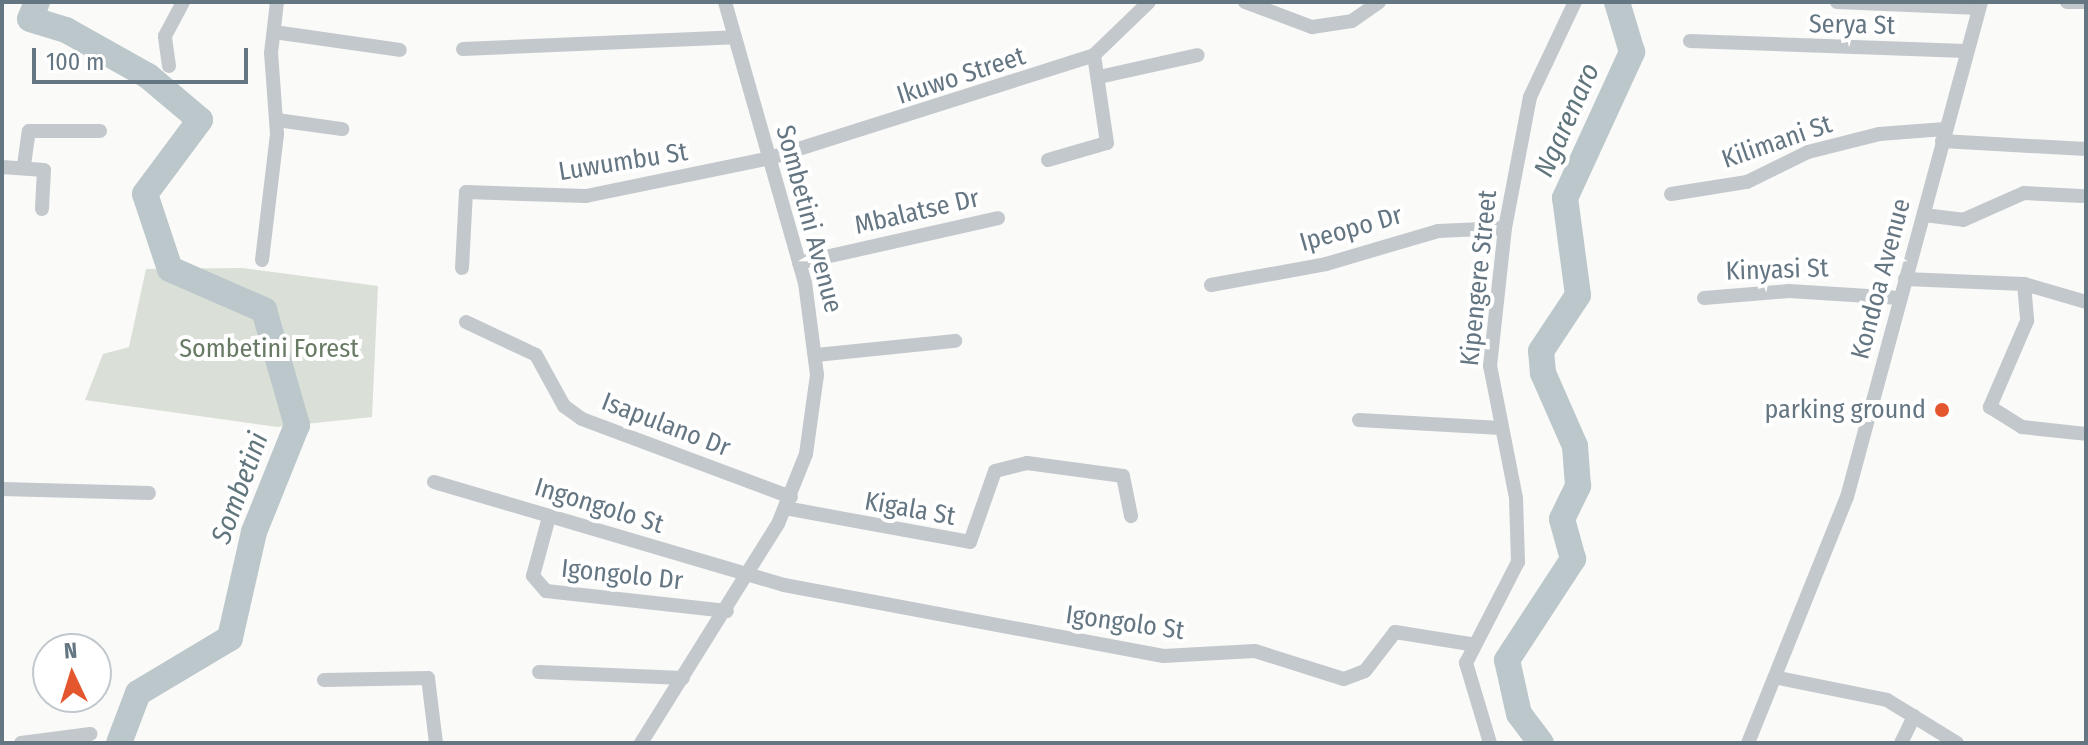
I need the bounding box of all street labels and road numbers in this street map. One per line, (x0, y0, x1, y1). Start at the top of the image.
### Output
street label: Serya St (1809, 9, 1895, 41)
street label: Ikuwo Street (893, 41, 1029, 111)
street label: Kilimani St (1718, 109, 1836, 175)
street label: Sombetini Avenue (769, 122, 849, 316)
street label: Luwumbu St (556, 136, 690, 188)
street label: Mbalatse Dr (852, 183, 982, 241)
street label: Kipengere Street (1454, 189, 1504, 367)
street label: Kondoa Avenue (1845, 195, 1917, 363)
street label: Ipeopo Dr (1296, 200, 1406, 258)
street label: Kinyasi St (1725, 253, 1829, 287)
street label: Isapulano Dr (597, 386, 735, 464)
street label: Ingongolo St (531, 472, 667, 540)
street label: Kigala St (862, 486, 958, 532)
street label: Igongolo Dr (560, 553, 684, 597)
street label: Igongolo St (1064, 599, 1186, 647)

